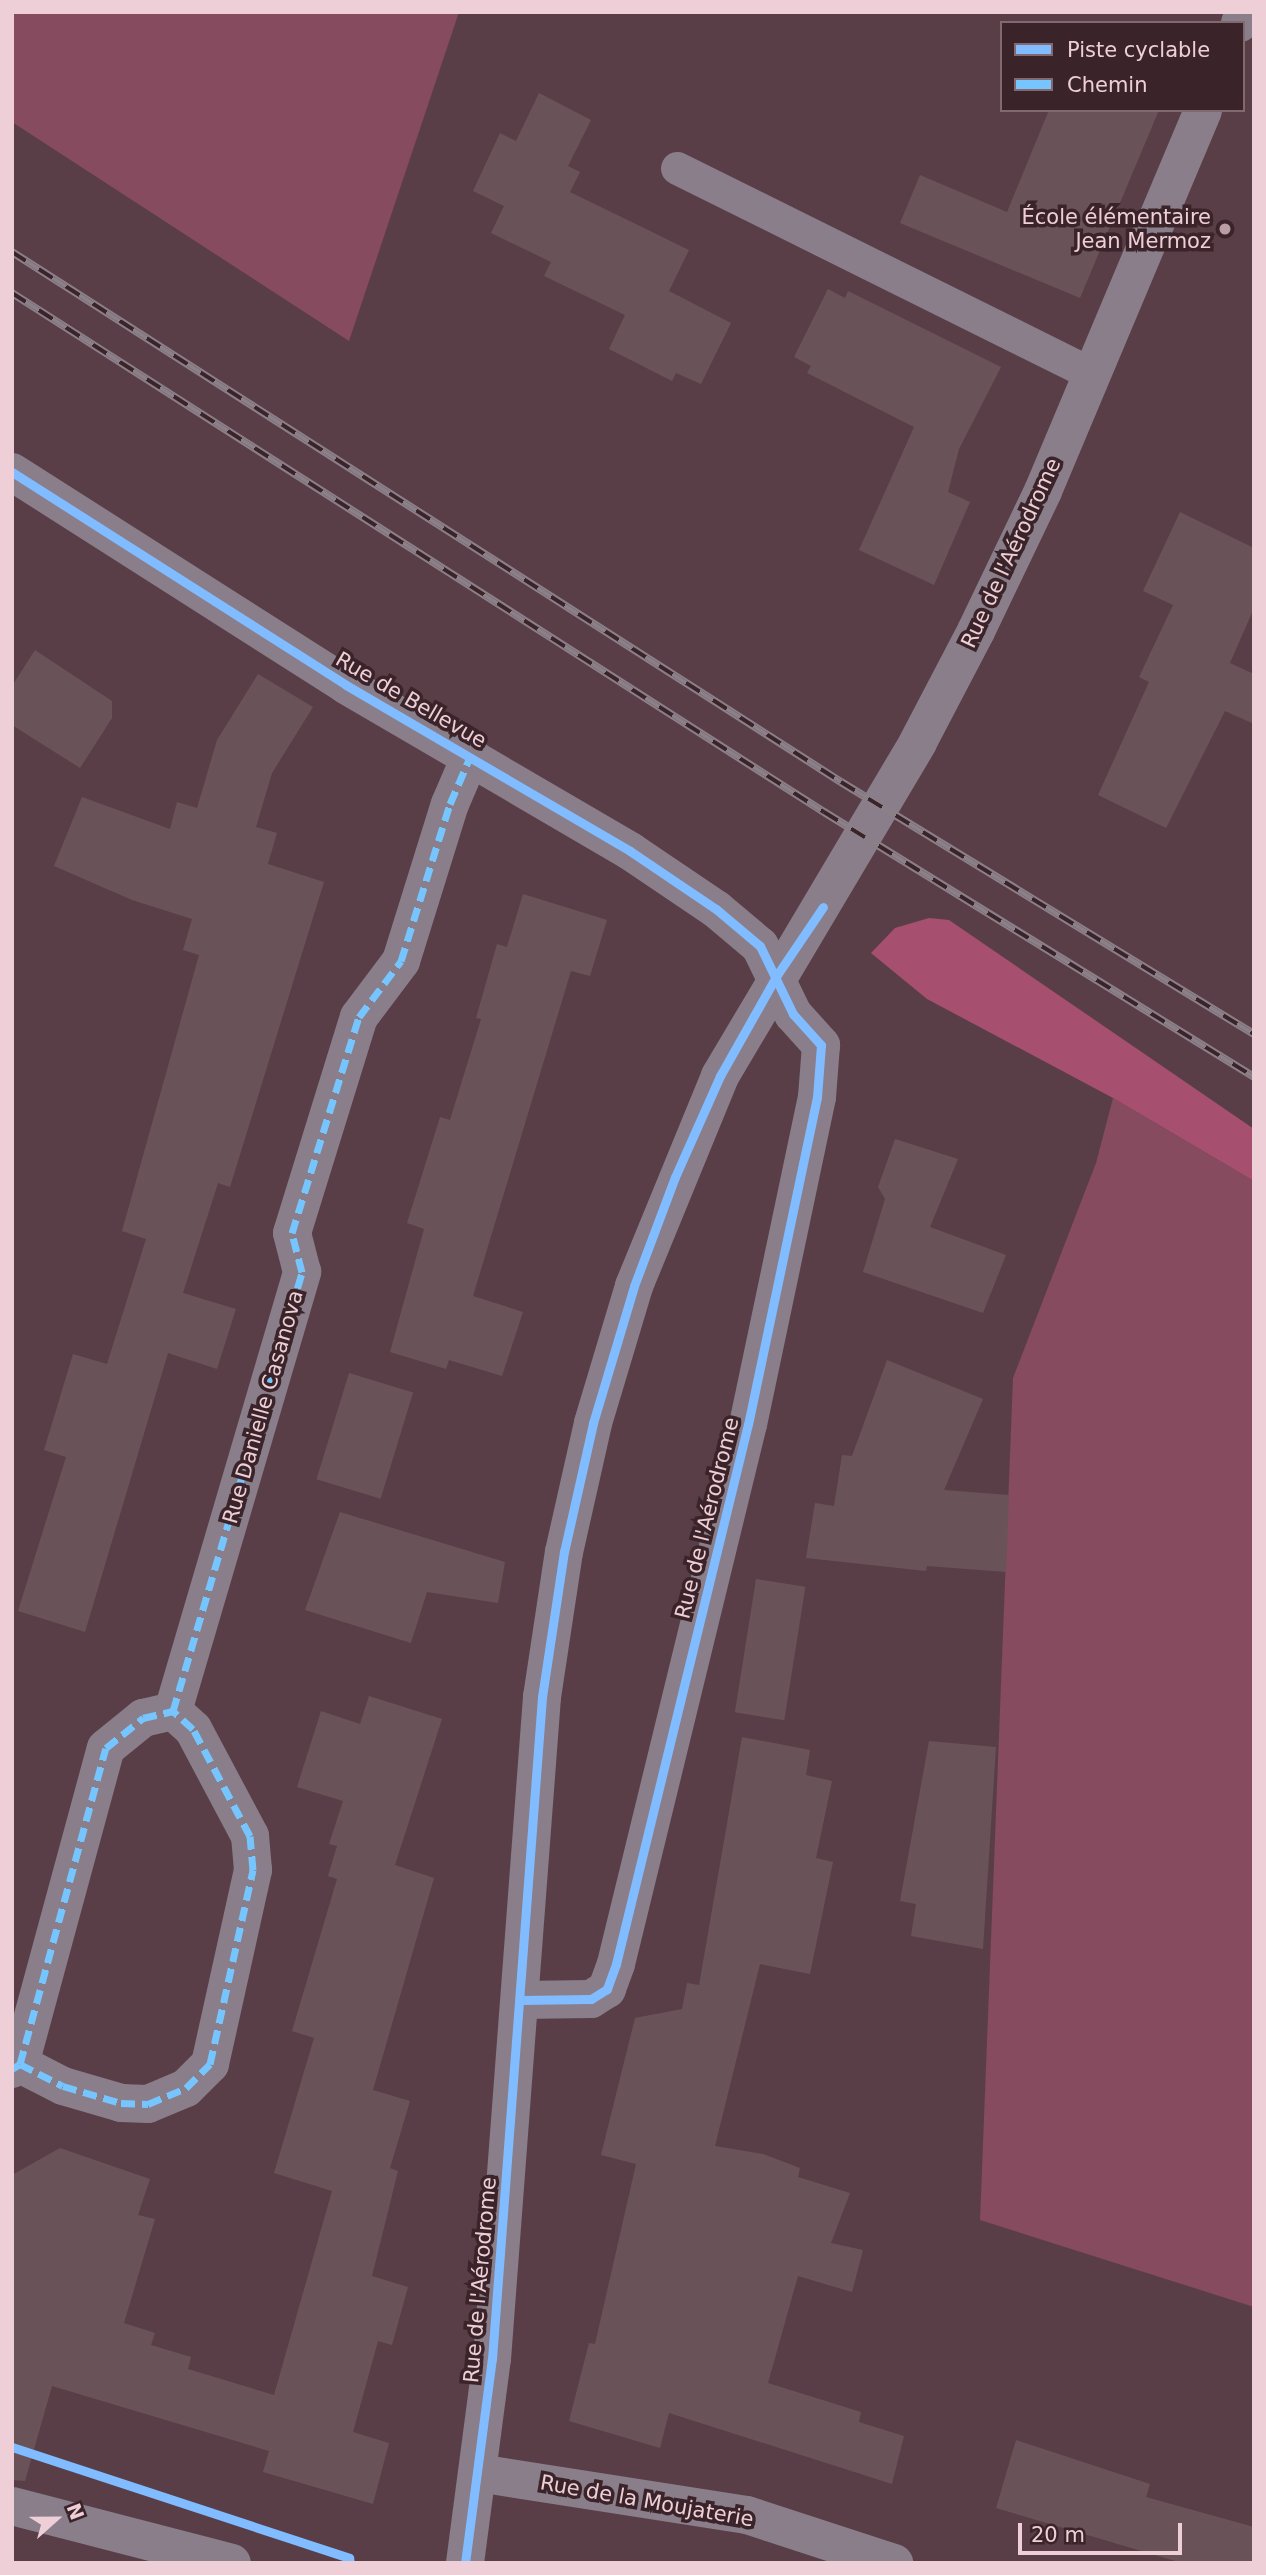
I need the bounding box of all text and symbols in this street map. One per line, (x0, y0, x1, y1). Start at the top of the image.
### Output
legend (1000, 21, 1245, 112)
text: Piste cyclable (1067, 38, 1210, 62)
text: Chemin (1067, 73, 1148, 97)
place label: École élémentaire Jean Mermoz (1022, 204, 1211, 254)
marker: École élémentaire Jean Mermoz (1217, 221, 1233, 237)
street label: Rue de l'Aérodrome (956, 454, 1066, 652)
street label: Rue de Bellevue (331, 647, 491, 753)
street label: Rue Danielle Casanova (218, 1287, 308, 1527)
street label: Rue de l'Aérodrome (670, 1415, 744, 1621)
street label: Rue de l'Aérodrome (458, 2176, 502, 2384)
street label: Rue de la Moujaterie (538, 2470, 756, 2532)
north arrow (21, 2484, 91, 2554)
text: N (62, 2500, 89, 2523)
scale bar (1021, 2508, 1186, 2552)
text: 20 m (1031, 2523, 1085, 2547)

